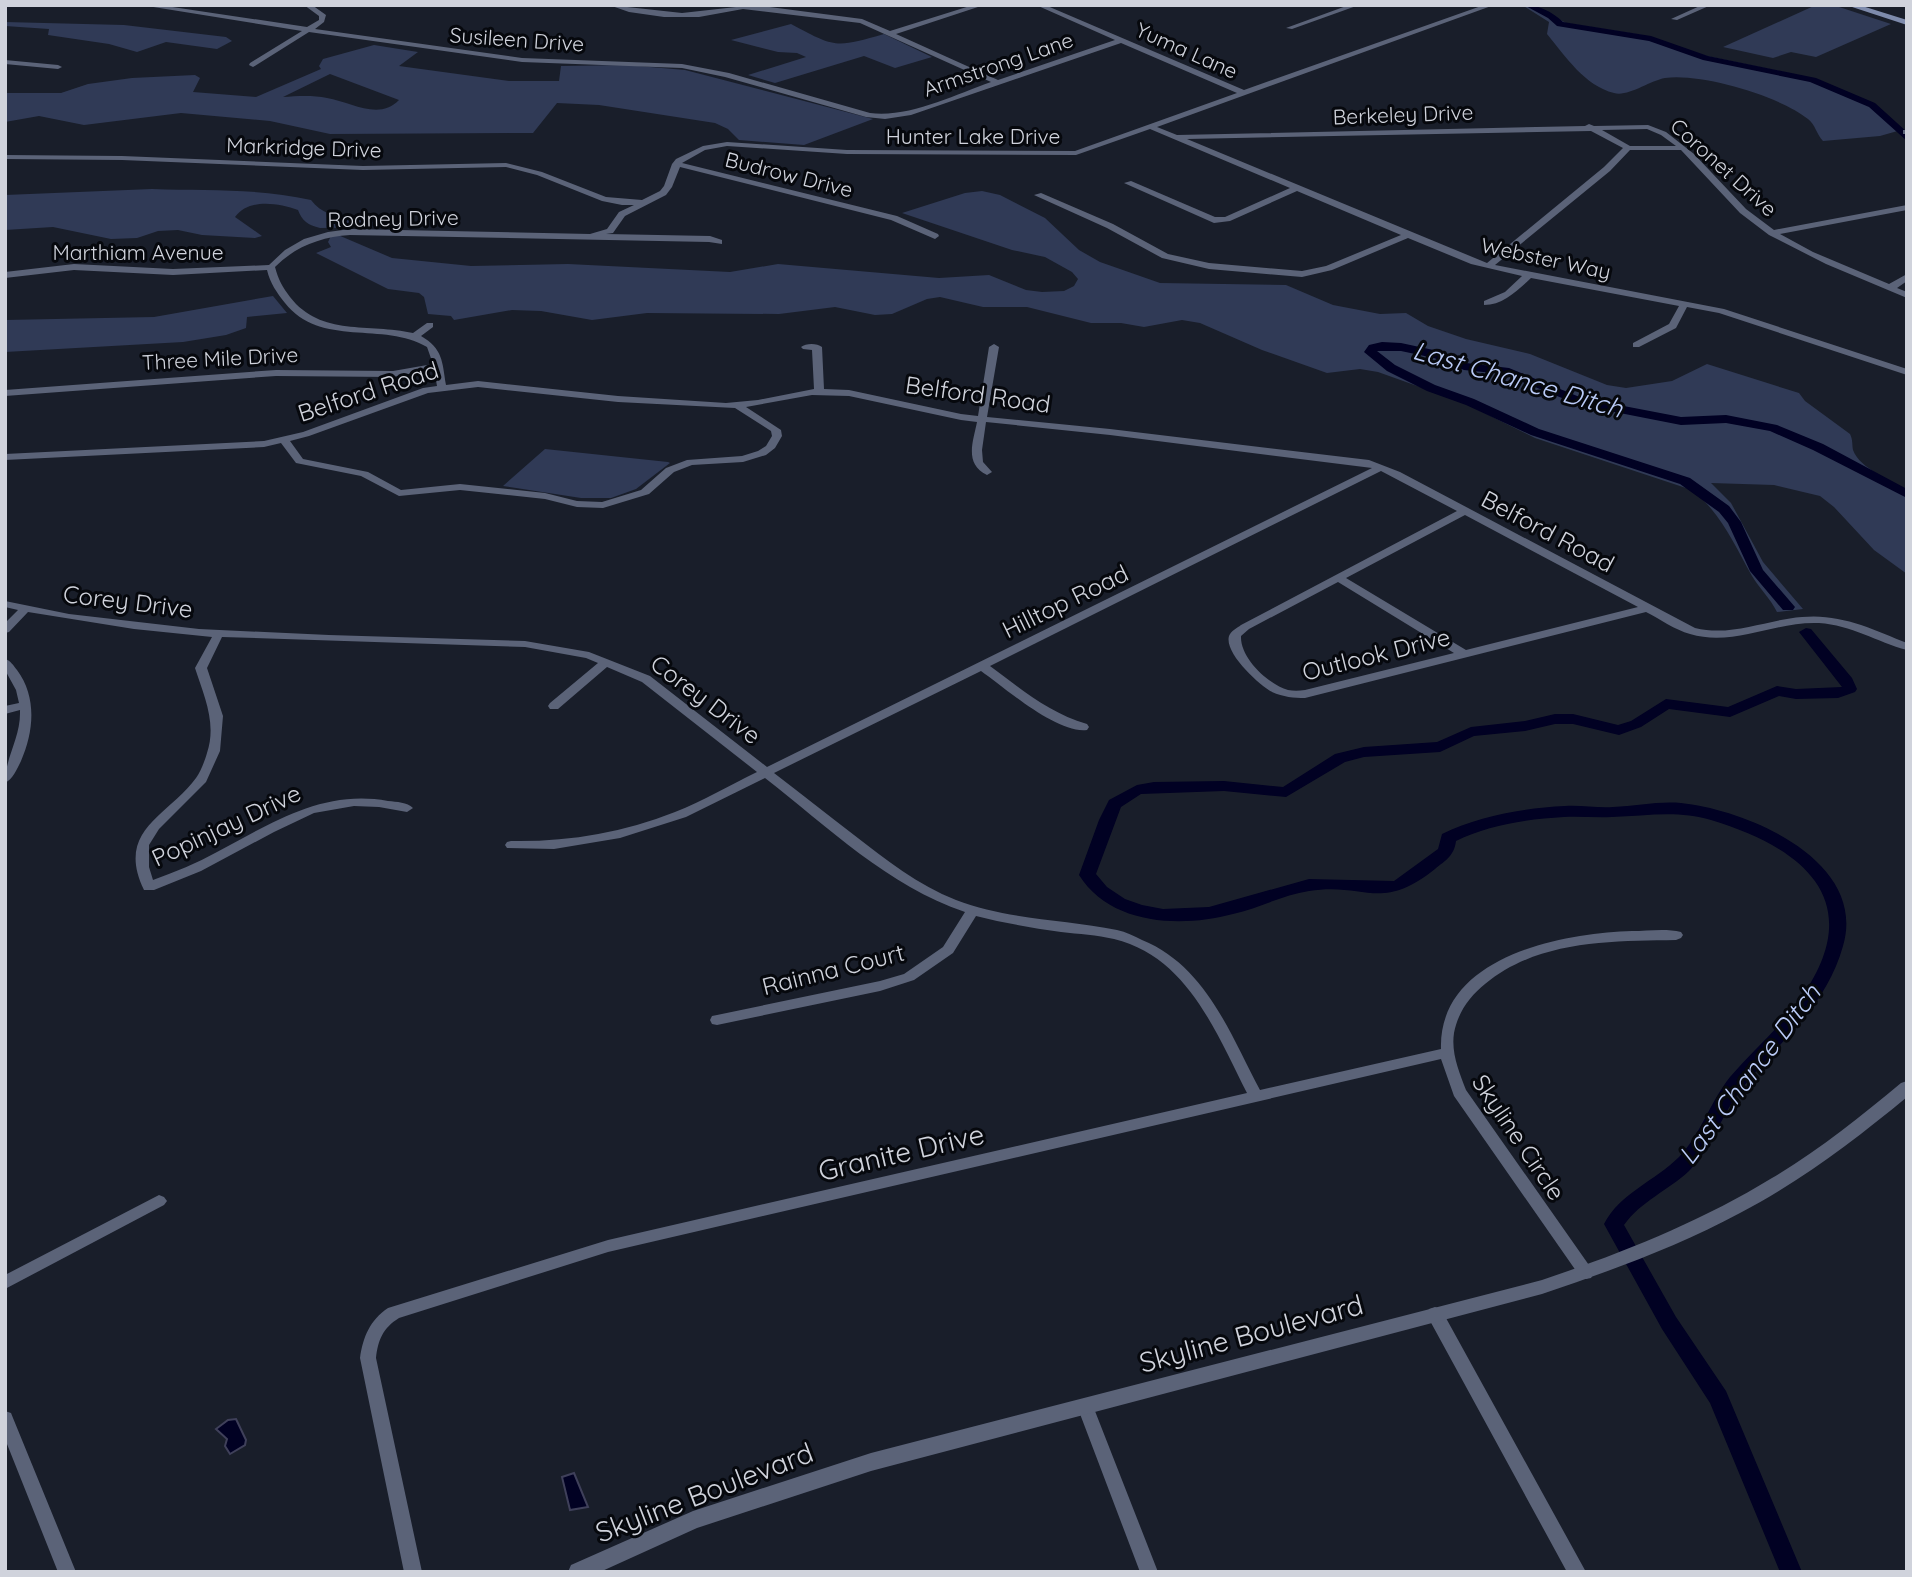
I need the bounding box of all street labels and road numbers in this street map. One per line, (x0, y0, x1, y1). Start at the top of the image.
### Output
street label: Yuma Lane (1132, 16, 1242, 84)
street label: Susileen Drive (449, 21, 585, 57)
street label: Armstrong Lane (920, 26, 1076, 102)
street label: Berkeley Drive (1332, 99, 1474, 129)
street label: Coronet Drive (1665, 112, 1783, 222)
street label: Hunter Lake Drive (886, 123, 1060, 149)
street label: Markridge Drive (226, 131, 382, 163)
street label: Budrow Drive (722, 146, 856, 202)
street label: Rodney Drive (327, 204, 459, 232)
street label: Webster Way (1479, 232, 1613, 284)
street label: Marthiam Avenue (52, 239, 224, 265)
street label: Three Mile Drive (141, 341, 299, 375)
street label: Belford Road (294, 354, 442, 428)
street label: Belford Road (903, 369, 1053, 419)
street label: Belford Road (1476, 483, 1620, 579)
street label: Hilltop Road (997, 558, 1133, 644)
street label: Corey Drive (62, 578, 194, 624)
street label: Outlook Drive (1299, 621, 1453, 687)
street label: Corey Drive (645, 648, 767, 750)
street label: Popinjay Drive (147, 777, 305, 873)
street label: Rainna Court (759, 937, 907, 1001)
street label: Skyline Circle (1466, 1068, 1572, 1206)
street label: Granite Drive (815, 1116, 987, 1188)
street label: Skyline Boulevard (1135, 1286, 1367, 1380)
street label: Skyline Boulevard (590, 1434, 818, 1550)

